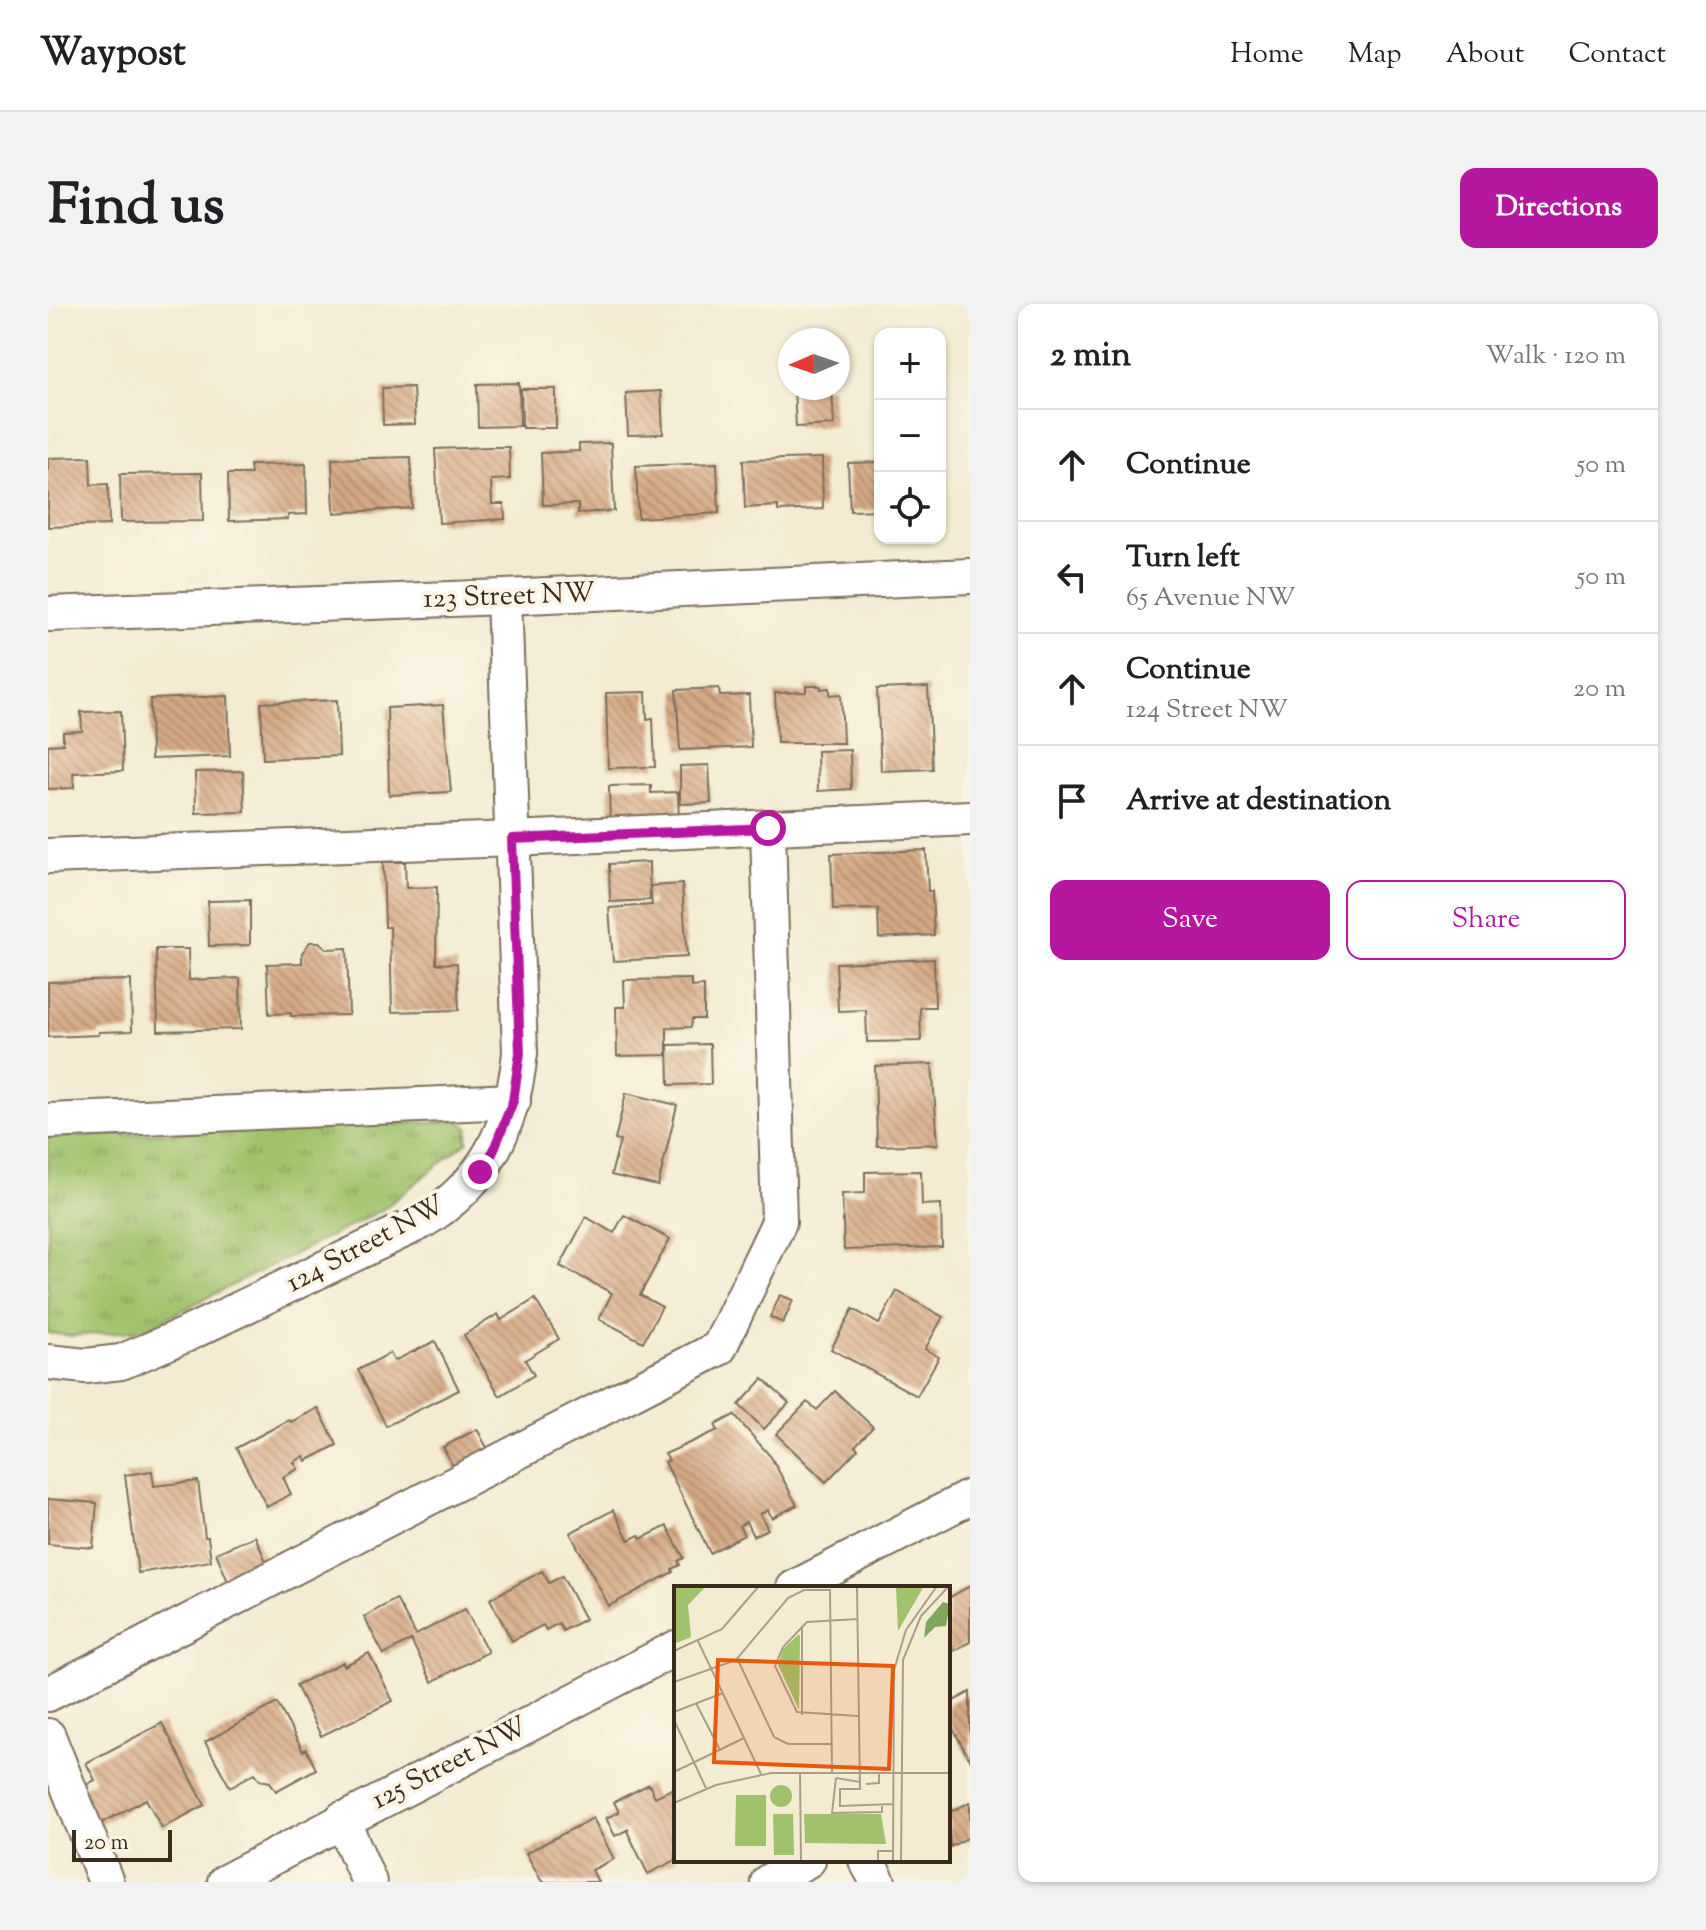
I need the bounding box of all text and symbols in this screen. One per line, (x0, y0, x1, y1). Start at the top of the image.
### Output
text: Waypost (40, 28, 186, 82)
text: Home (1230, 35, 1304, 75)
text: Map (1348, 35, 1402, 75)
text: About (1446, 35, 1524, 75)
text: Contact (1568, 35, 1666, 75)
text: Find us (48, 168, 224, 249)
button: Directions (1460, 168, 1658, 248)
north arrow (778, 328, 850, 400)
map controls (874, 328, 946, 544)
button: + (874, 328, 946, 400)
text: 2 min (1050, 332, 1131, 381)
text: Walk · 120 m (1486, 338, 1626, 375)
button: − (874, 400, 946, 472)
icon: ahead (1050, 443, 1094, 487)
text: Continue (1126, 444, 1251, 487)
text: 50 m (1576, 447, 1626, 484)
button: locate (874, 472, 946, 544)
text: Turn left (1126, 537, 1240, 580)
icon: left (1050, 555, 1094, 599)
text: 50 m (1576, 559, 1626, 596)
street label: 123 Street NW (423, 574, 595, 620)
text: 65 Avenue NW (1126, 580, 1295, 617)
text: Continue (1126, 649, 1251, 692)
icon: ahead (1050, 667, 1094, 711)
text: 20 m (1573, 671, 1626, 708)
text: 124 Street NW (1126, 692, 1288, 729)
icon: arrive (1050, 779, 1094, 823)
text: Arrive at destination (1126, 780, 1391, 823)
route start (750, 810, 786, 846)
button: Save (1050, 880, 1330, 960)
button: Share (1346, 880, 1626, 960)
route end (462, 1154, 498, 1190)
street label: 124 Street NW (280, 1186, 452, 1304)
inset map (674, 1586, 950, 1862)
street label: 125 Street NW (365, 1708, 535, 1820)
scale bar (72, 1826, 172, 1862)
text: 20 m (84, 1828, 129, 1860)

